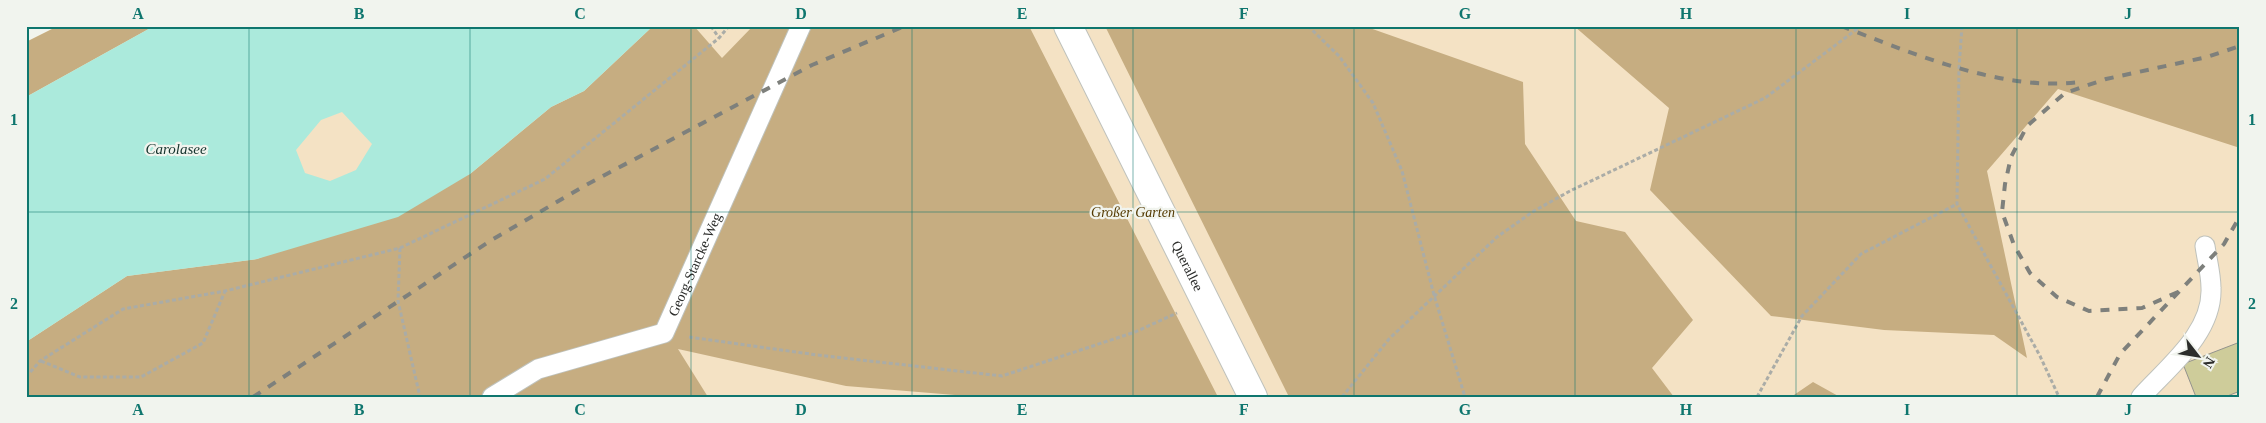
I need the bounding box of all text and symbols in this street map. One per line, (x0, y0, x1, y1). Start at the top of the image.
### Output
text: A (132, 5, 144, 22)
text: B (354, 5, 365, 22)
text: C (574, 5, 586, 22)
text: D (795, 5, 807, 22)
text: E (1017, 5, 1027, 22)
text: F (1239, 5, 1249, 22)
text: G (1459, 5, 1472, 22)
text: H (1680, 5, 1693, 22)
text: I (1904, 5, 1910, 22)
text: J (2124, 5, 2132, 22)
text: 1 (10, 111, 18, 128)
text: 1 (2248, 111, 2256, 128)
water label: Carolasee (145, 141, 207, 157)
park label: Großer Garten (1091, 205, 1175, 220)
street label: Georg-Starcke-Weg (665, 210, 724, 318)
street label: Querallee (1169, 238, 1206, 294)
text: 2 (10, 295, 18, 312)
text: 2 (2248, 295, 2256, 312)
north arrow (2174, 330, 2224, 380)
text: N (2200, 354, 2218, 371)
text: A (132, 401, 144, 418)
text: B (354, 401, 365, 418)
text: C (574, 401, 586, 418)
text: D (795, 401, 807, 418)
text: E (1017, 401, 1027, 418)
text: F (1239, 401, 1249, 418)
text: G (1459, 401, 1472, 418)
text: H (1680, 401, 1693, 418)
text: I (1904, 401, 1910, 418)
text: J (2124, 401, 2132, 418)

